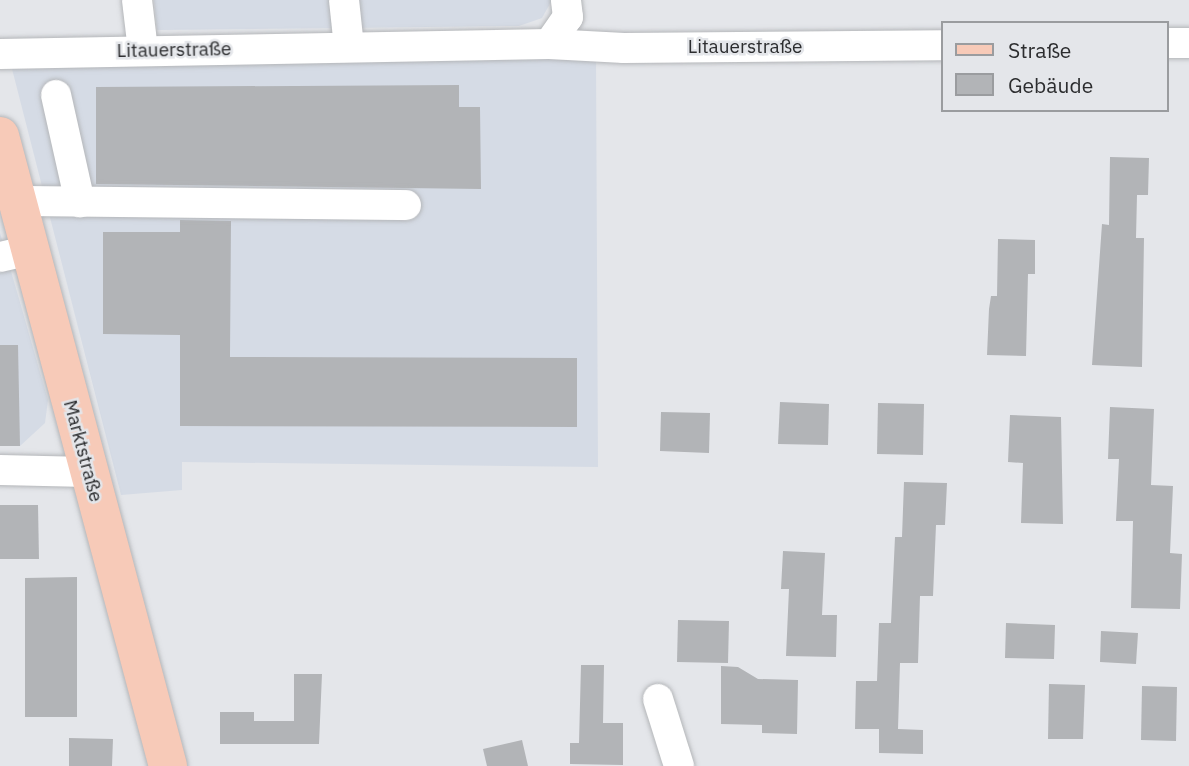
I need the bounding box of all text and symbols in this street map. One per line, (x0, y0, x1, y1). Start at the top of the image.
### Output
legend (940, 21, 1168, 112)
street label: Litauerstraße (688, 36, 802, 58)
text: Straße (1008, 36, 1071, 64)
street label: Litauerstraße (116, 38, 232, 62)
text: Gebäude (1008, 71, 1093, 99)
street label: Marktstraße (58, 398, 108, 504)

